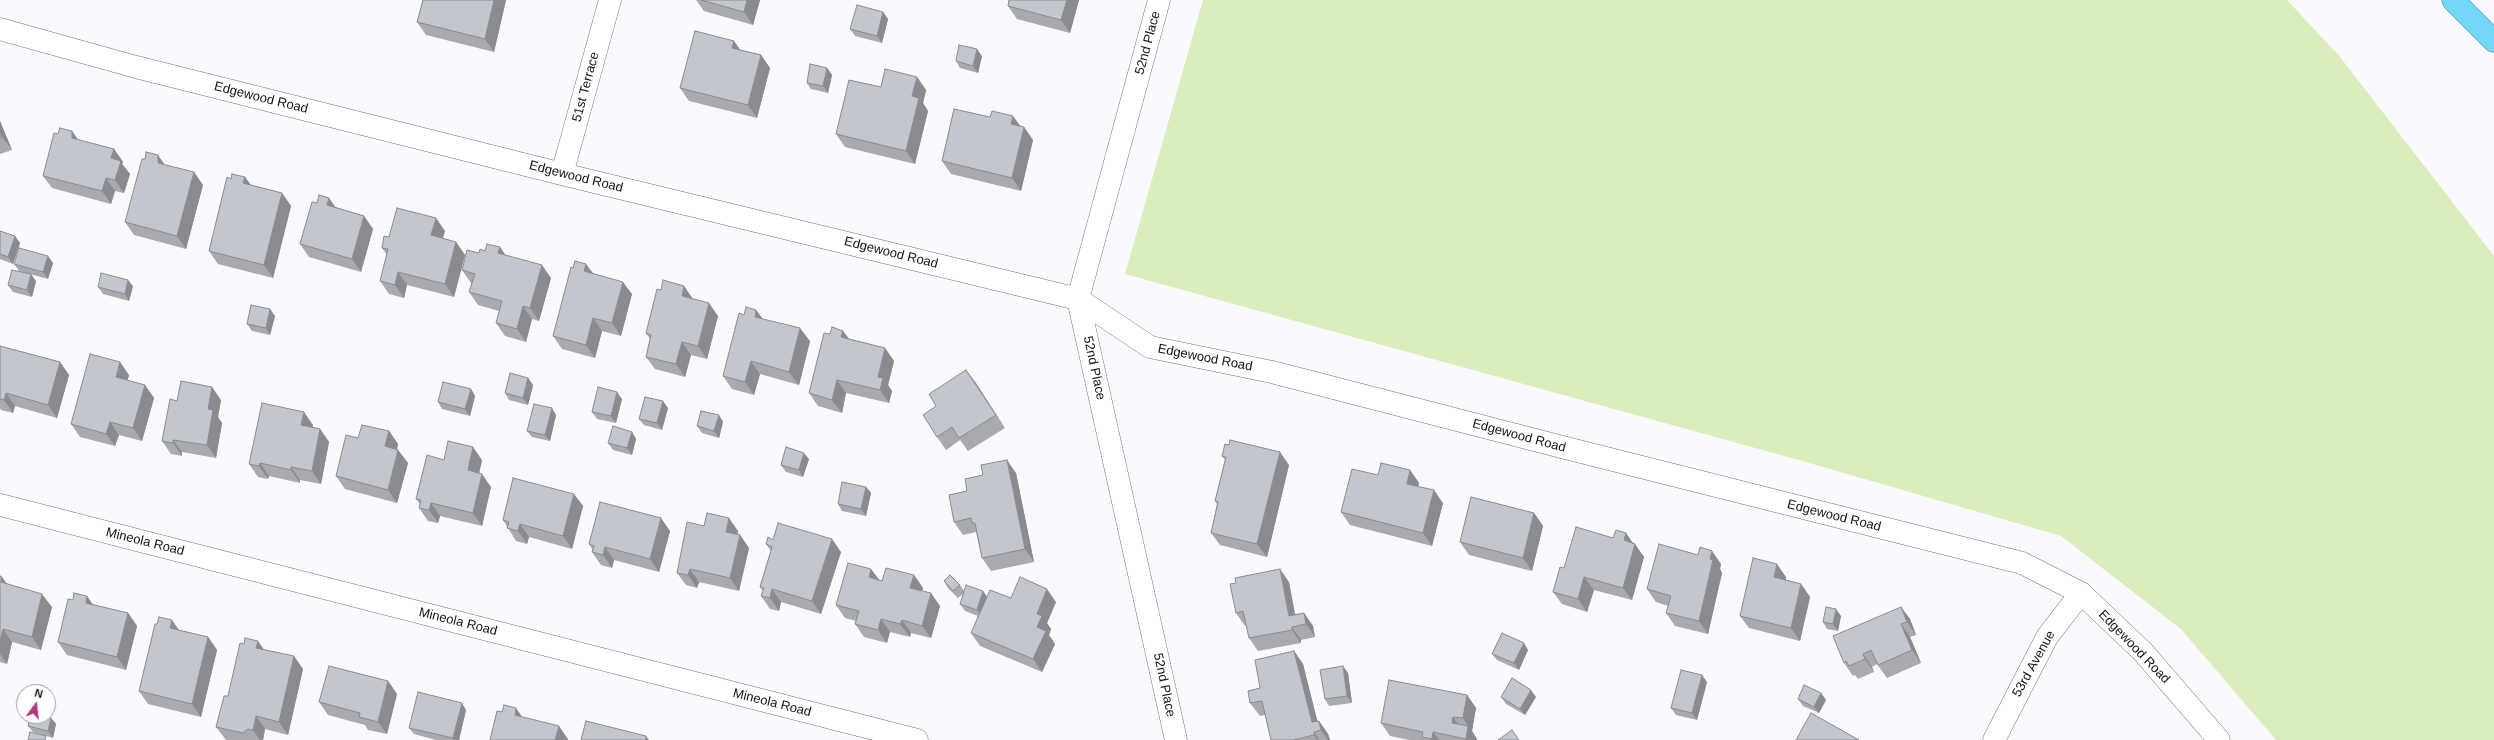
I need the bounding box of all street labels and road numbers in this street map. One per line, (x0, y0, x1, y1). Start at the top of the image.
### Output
street label: 52nd Place (1132, 10, 1164, 76)
street label: 51st Terrace (569, 50, 603, 124)
street label: Edgewood Road (212, 79, 310, 117)
street label: Edgewood Road (527, 158, 625, 196)
street label: Edgewood Road (842, 234, 940, 272)
street label: 52nd Place (1080, 335, 1108, 401)
street label: Edgewood Road (1156, 341, 1254, 375)
street label: Edgewood Road (1471, 416, 1567, 456)
street label: Edgewood Road (1785, 497, 1883, 535)
street label: Mineola Road (104, 525, 186, 559)
street label: Mineola Road (417, 605, 499, 639)
street label: Edgewood Road (2095, 607, 2173, 687)
street label: 53rd Avenue (2009, 628, 2059, 700)
street label: 52nd Place (1150, 652, 1178, 718)
street label: Mineola Road (731, 686, 813, 720)

